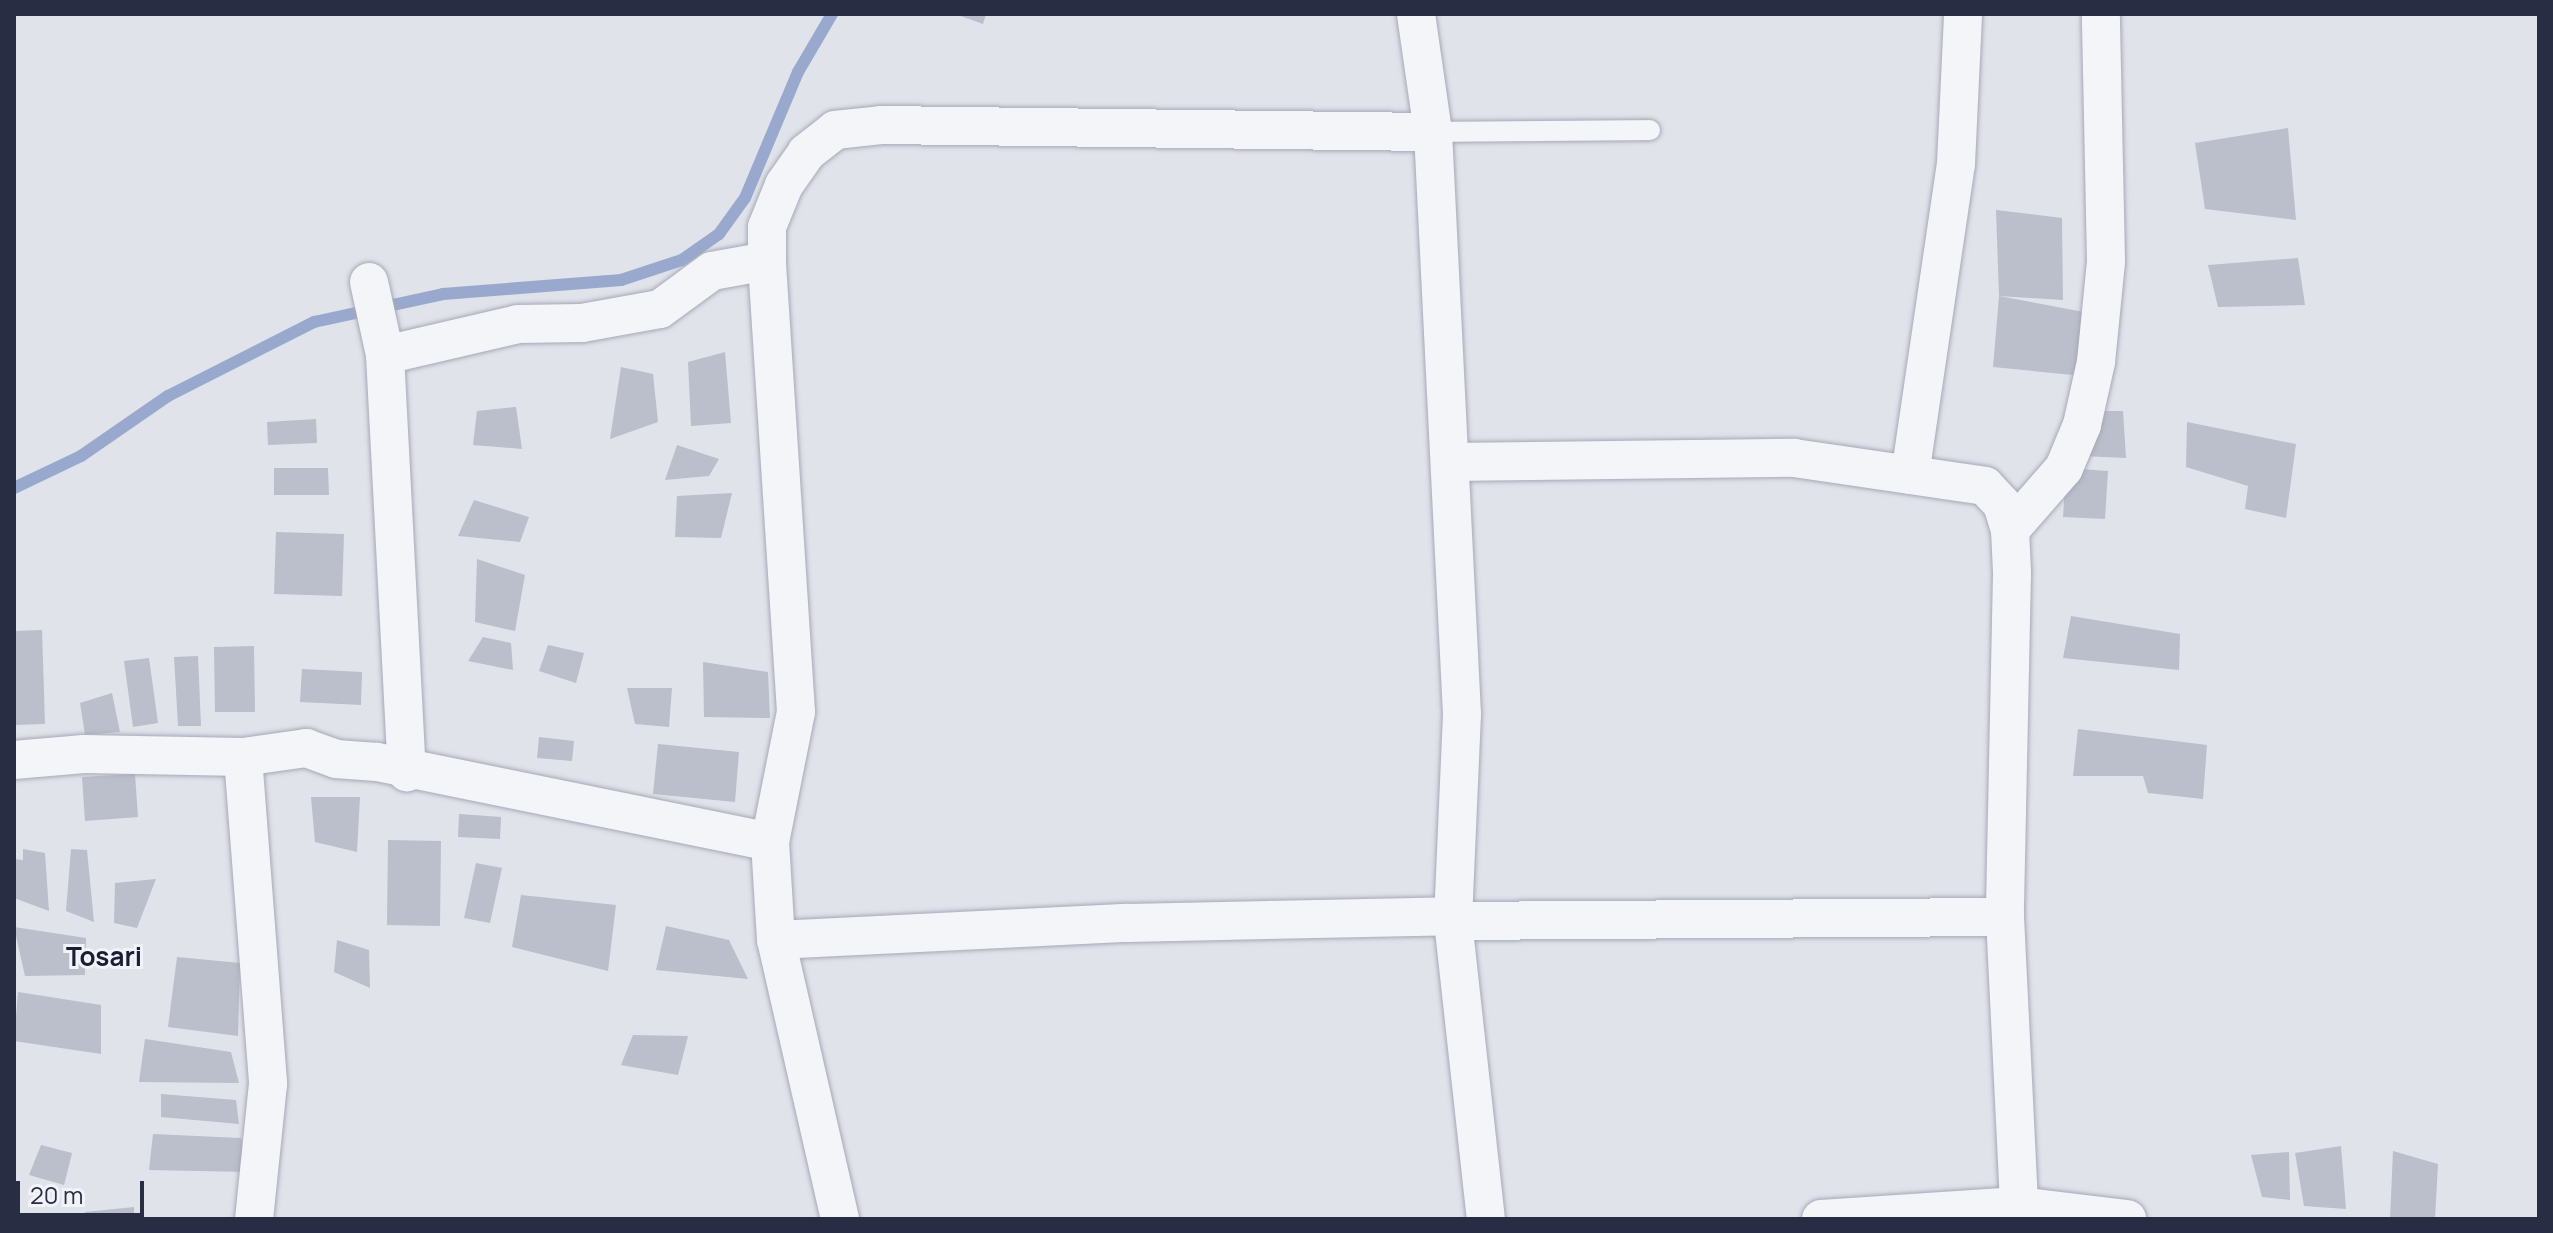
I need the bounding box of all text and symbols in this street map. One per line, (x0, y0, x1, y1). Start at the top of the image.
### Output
district label: Tosari (66, 941, 142, 973)
scale bar (20, 1165, 148, 1215)
text: 20 m (30, 1178, 83, 1211)

